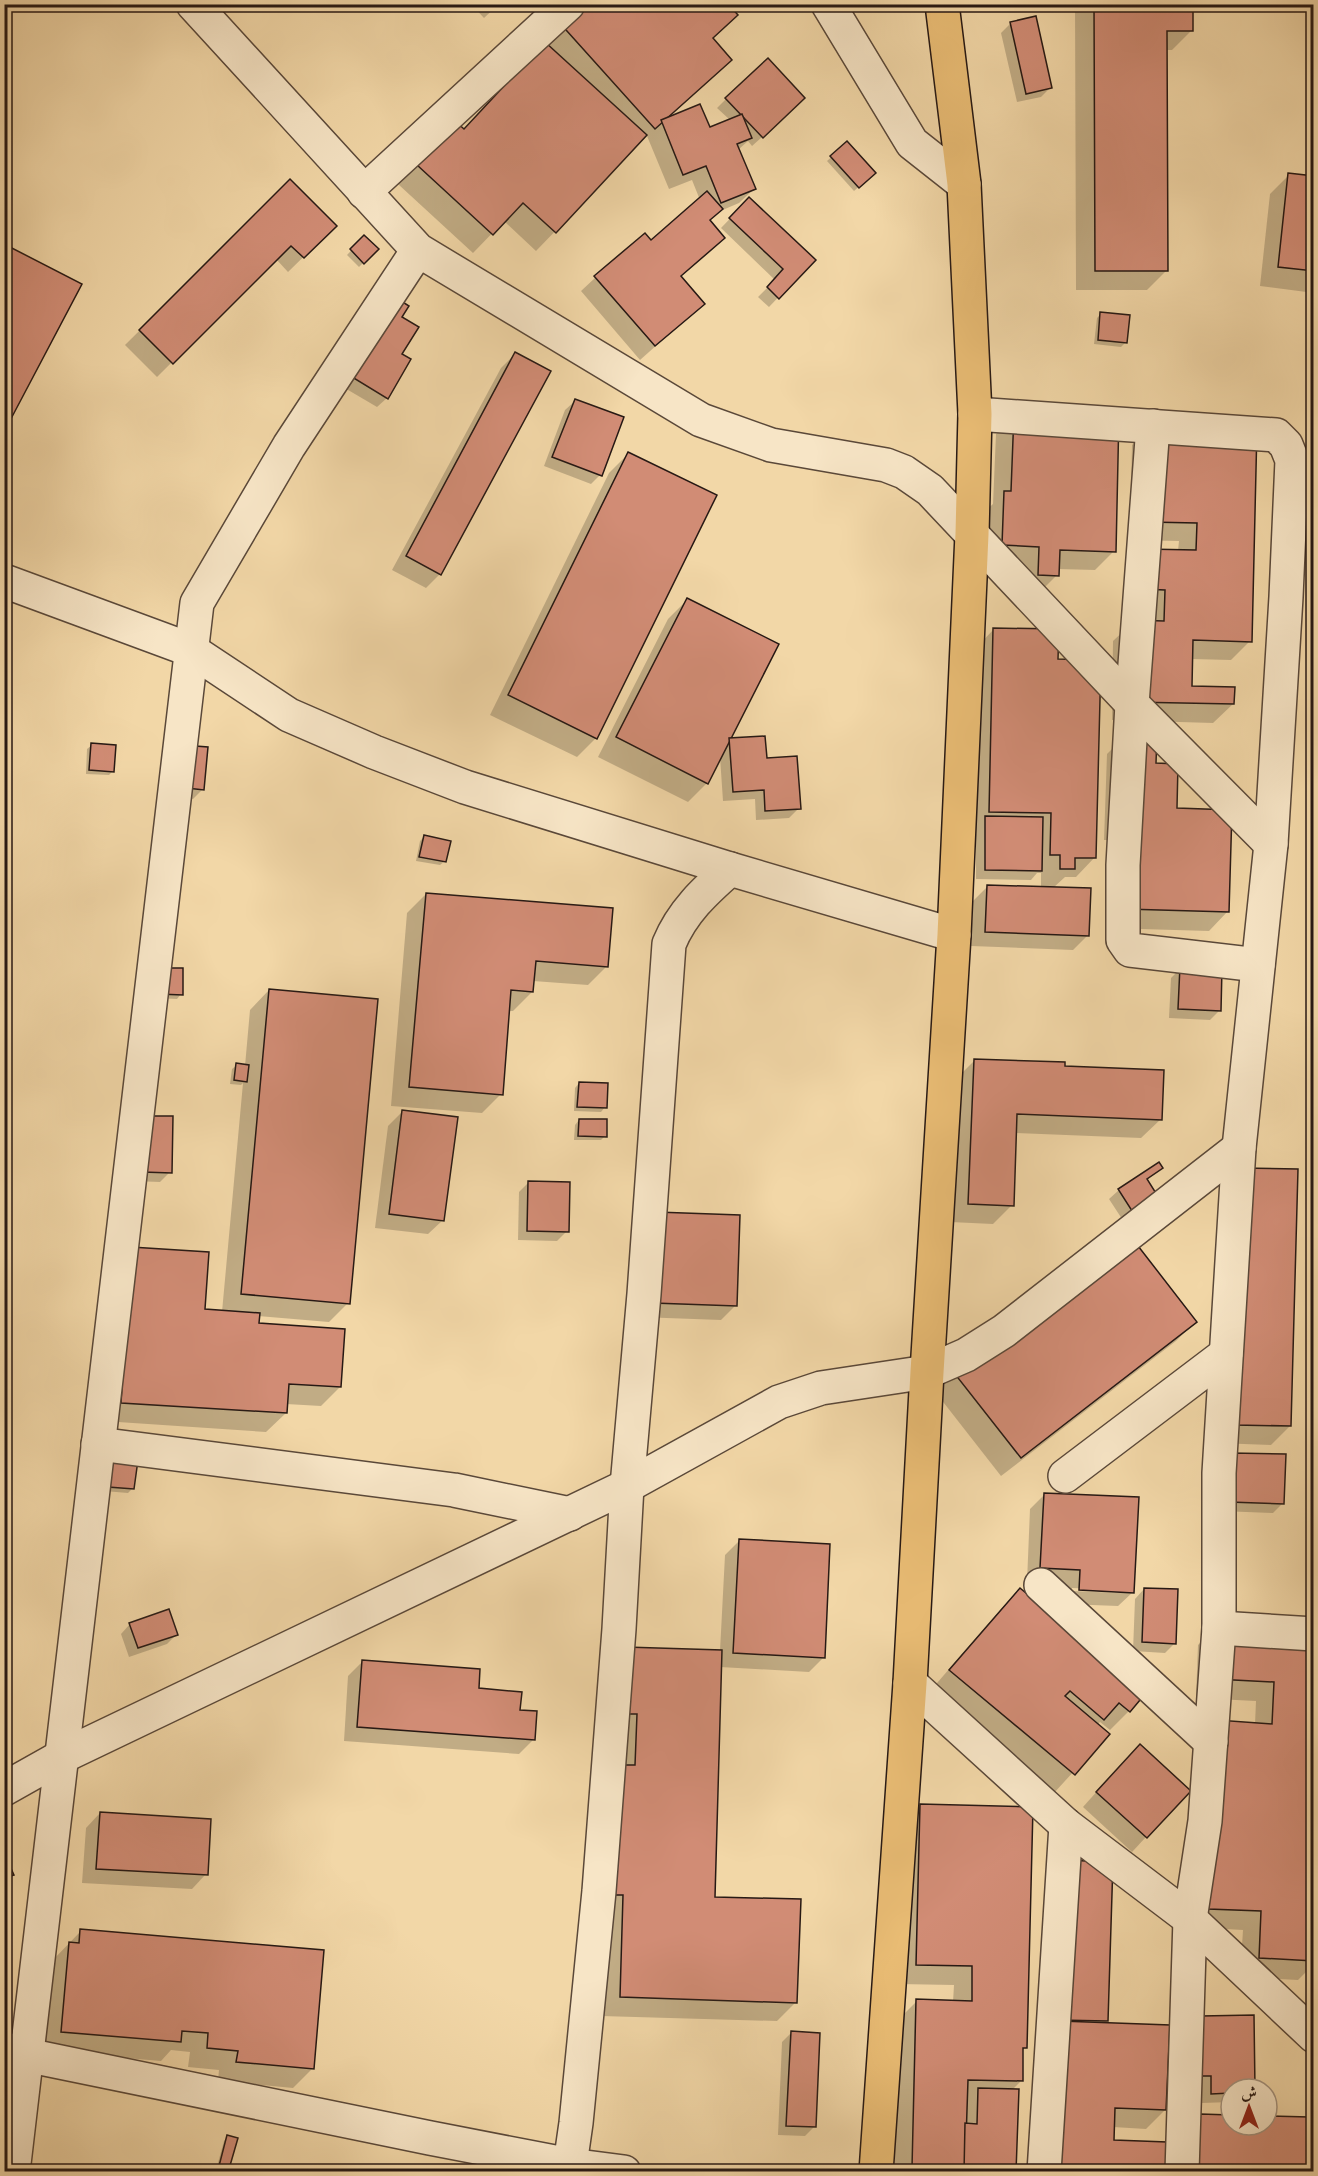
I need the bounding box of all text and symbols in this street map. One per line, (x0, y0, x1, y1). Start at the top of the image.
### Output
north arrow (1219, 2077, 1279, 2137)
text: ش (1241, 2083, 1257, 2106)

